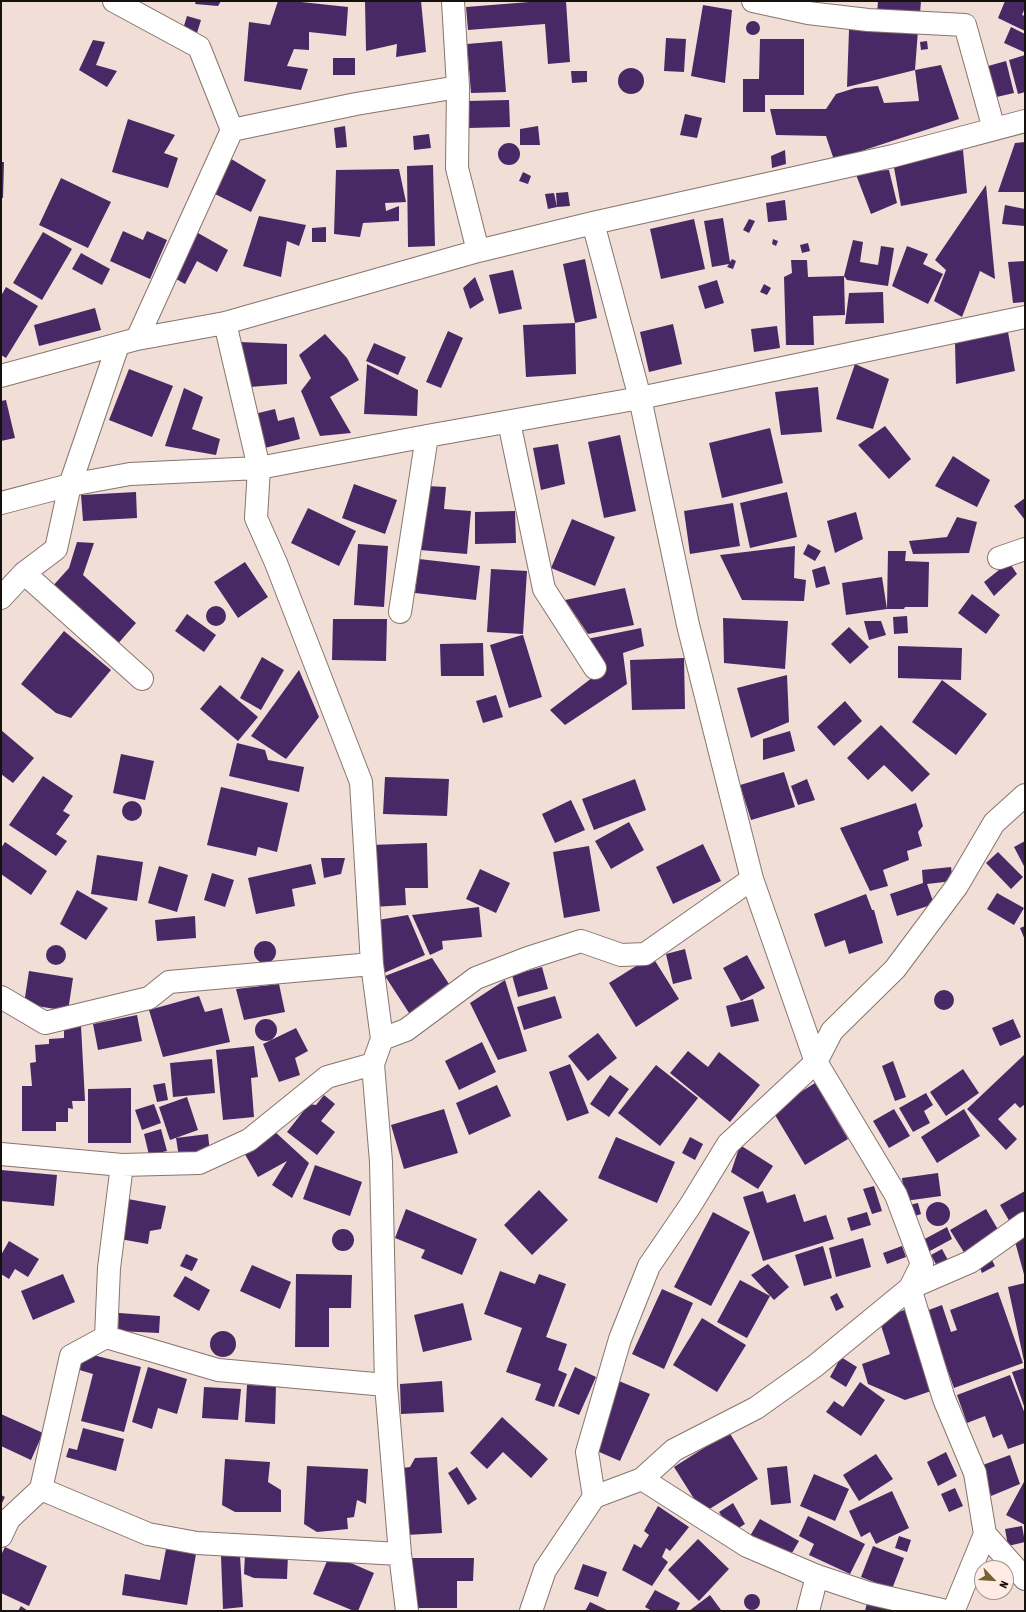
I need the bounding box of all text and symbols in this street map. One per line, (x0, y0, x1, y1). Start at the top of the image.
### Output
north arrow (974, 1560, 1014, 1600)
text: N (997, 1579, 1011, 1590)

